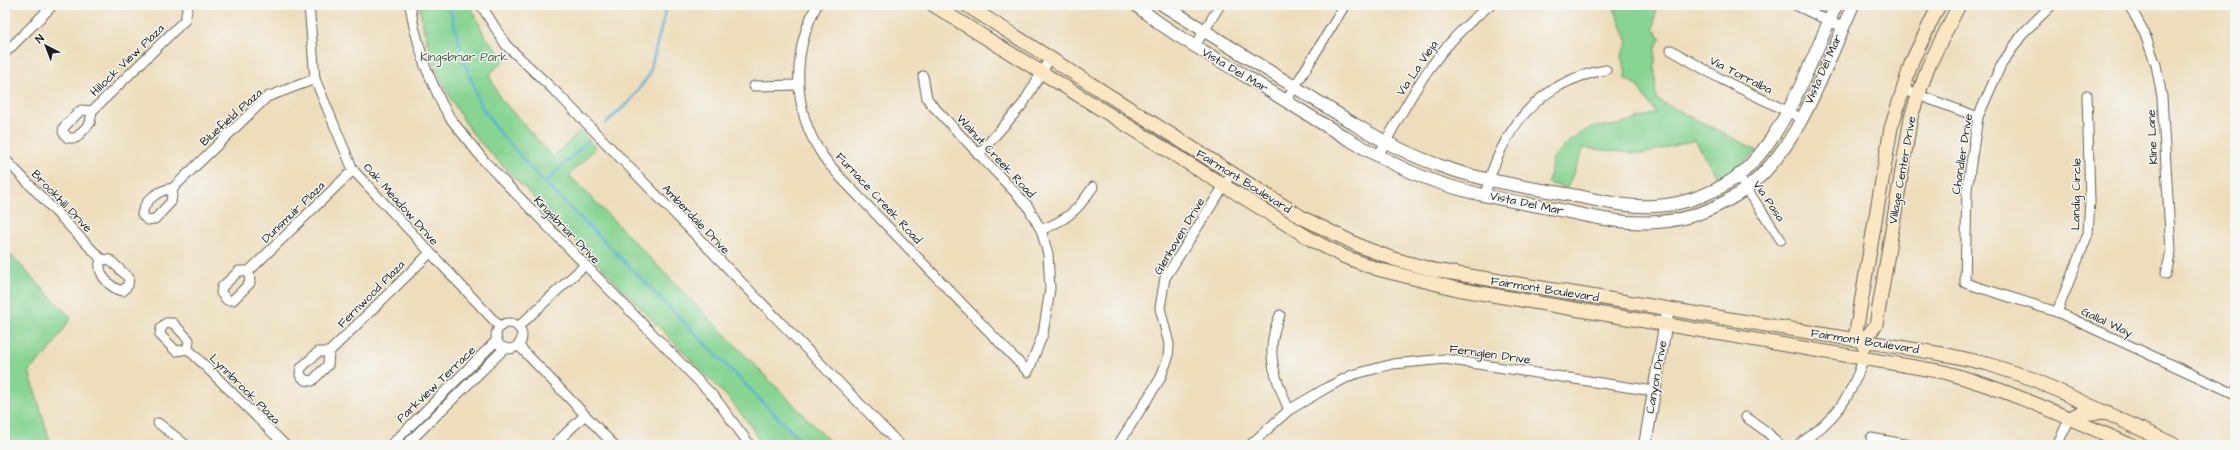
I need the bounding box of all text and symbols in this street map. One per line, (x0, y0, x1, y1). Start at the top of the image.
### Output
street label: Hillock View Plaza (86, 20, 168, 100)
north arrow (26, 26, 66, 66)
text: N (32, 31, 47, 47)
street label: Vista Del Mar (1800, 31, 1847, 107)
street label: Via La Vieja (1393, 37, 1442, 99)
street label: Vista Del Mar (1198, 44, 1271, 97)
park label: Kingsbriar Park (420, 49, 509, 67)
street label: Via Torralba (1706, 52, 1775, 99)
street label: Bluefield Plaza (196, 85, 266, 150)
street label: Kline Lane (2143, 108, 2162, 165)
street label: Walnut Creek Road (952, 111, 1039, 202)
street label: Chandler Drive (1948, 112, 1977, 196)
street label: Village Center Drive (1885, 114, 1921, 226)
street label: Fairmont Boulevard (1193, 145, 1295, 218)
street label: Furnace Creek Road (832, 149, 926, 248)
street label: Landig Circle (2067, 157, 2087, 230)
street label: Oak Meadow Drive (359, 160, 442, 249)
street label: Brookhill Drive (27, 166, 96, 237)
street label: Via Pasa (1749, 177, 1789, 225)
street label: Dunsmuir Plaza (258, 178, 329, 247)
street label: Amberdale Drive (658, 181, 734, 258)
street label: Vista Del Mar (1489, 187, 1566, 220)
street label: Kingsbriar Drive (529, 192, 604, 269)
street label: Glenhaven Drive (1150, 194, 1209, 278)
street label: Fernwood Plaza (334, 257, 409, 332)
street label: Fairmont Boulevard (1490, 273, 1600, 306)
street label: Gallal Way (2078, 303, 2136, 343)
street label: Fairmont Boulevard (1810, 325, 1920, 358)
street label: Canyon Drive (1642, 339, 1672, 415)
street label: Fernglen Drive (1448, 340, 1532, 370)
street label: Parkview Terrace (393, 342, 480, 427)
street label: Lynnbrook Plaza (205, 350, 284, 429)

